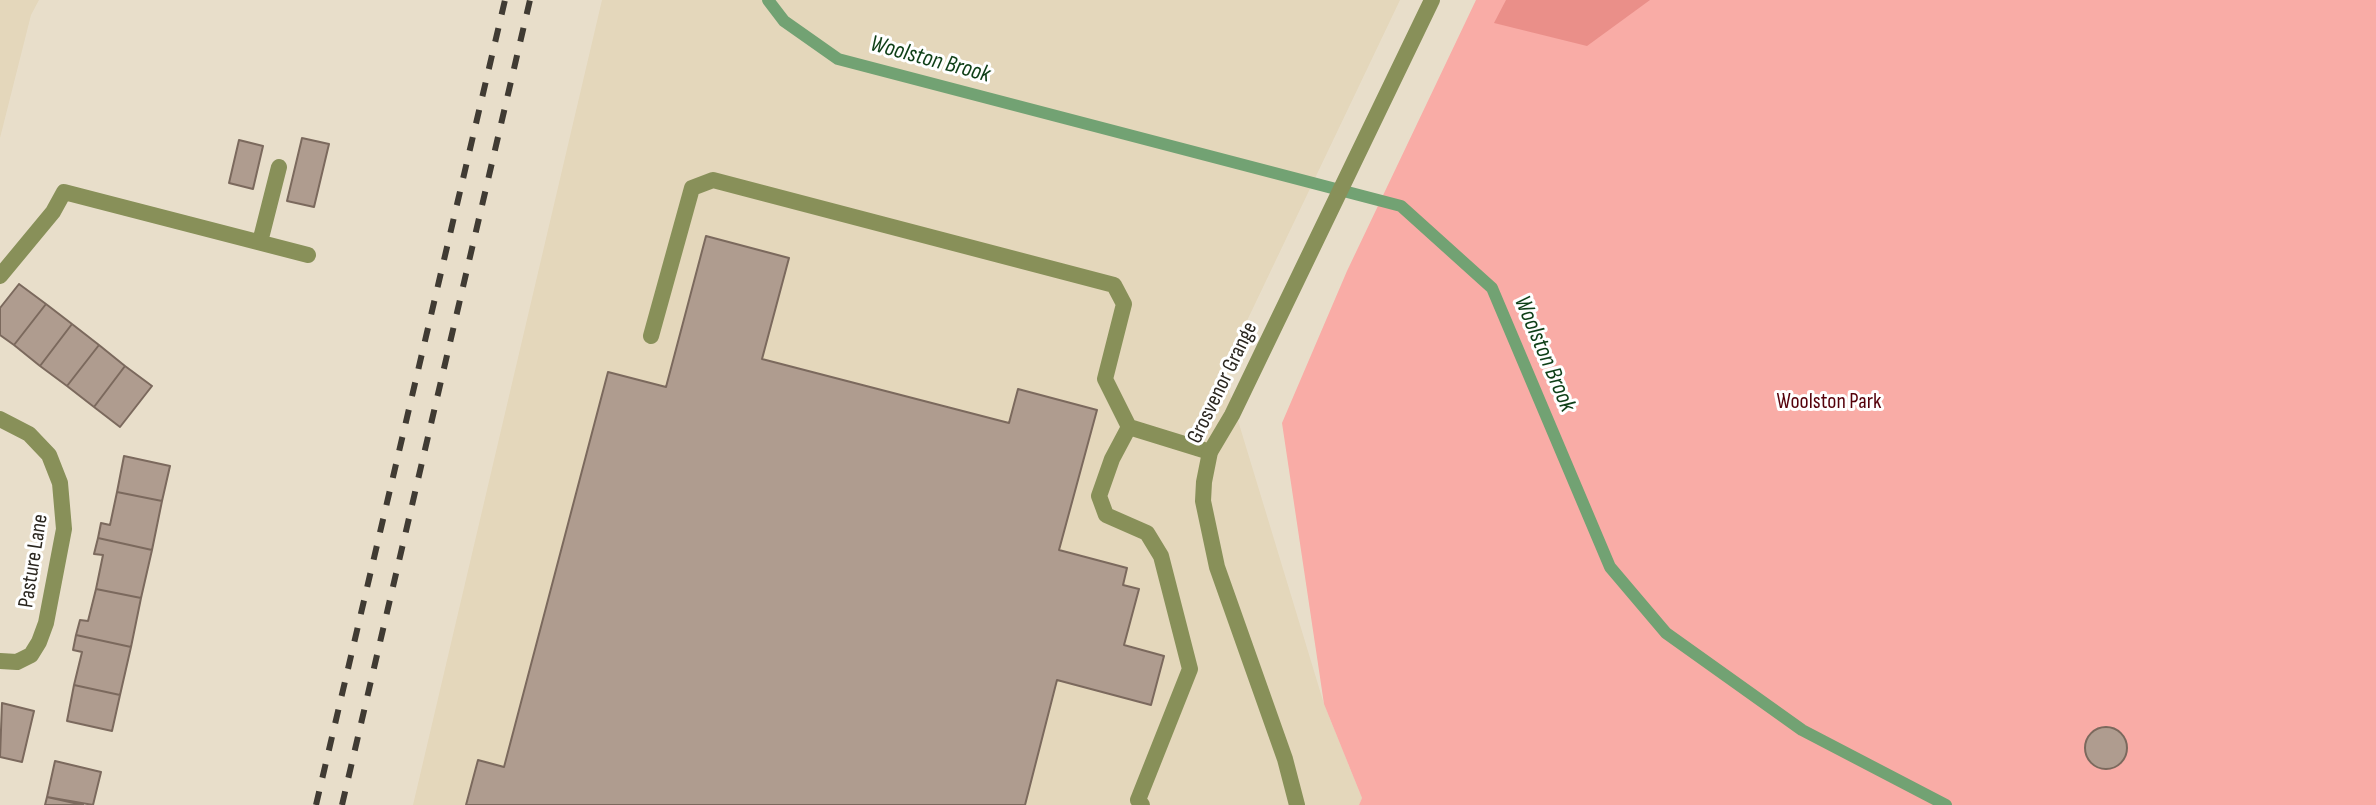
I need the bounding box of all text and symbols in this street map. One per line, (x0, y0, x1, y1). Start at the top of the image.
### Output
water label: Woolston Brook (867, 30, 993, 90)
water label: Woolston Brook (1507, 292, 1581, 416)
street label: Grosvenor Grange (1182, 318, 1264, 448)
park label: Woolston Park (1777, 389, 1881, 415)
street label: Pasture Lane (14, 512, 54, 610)

